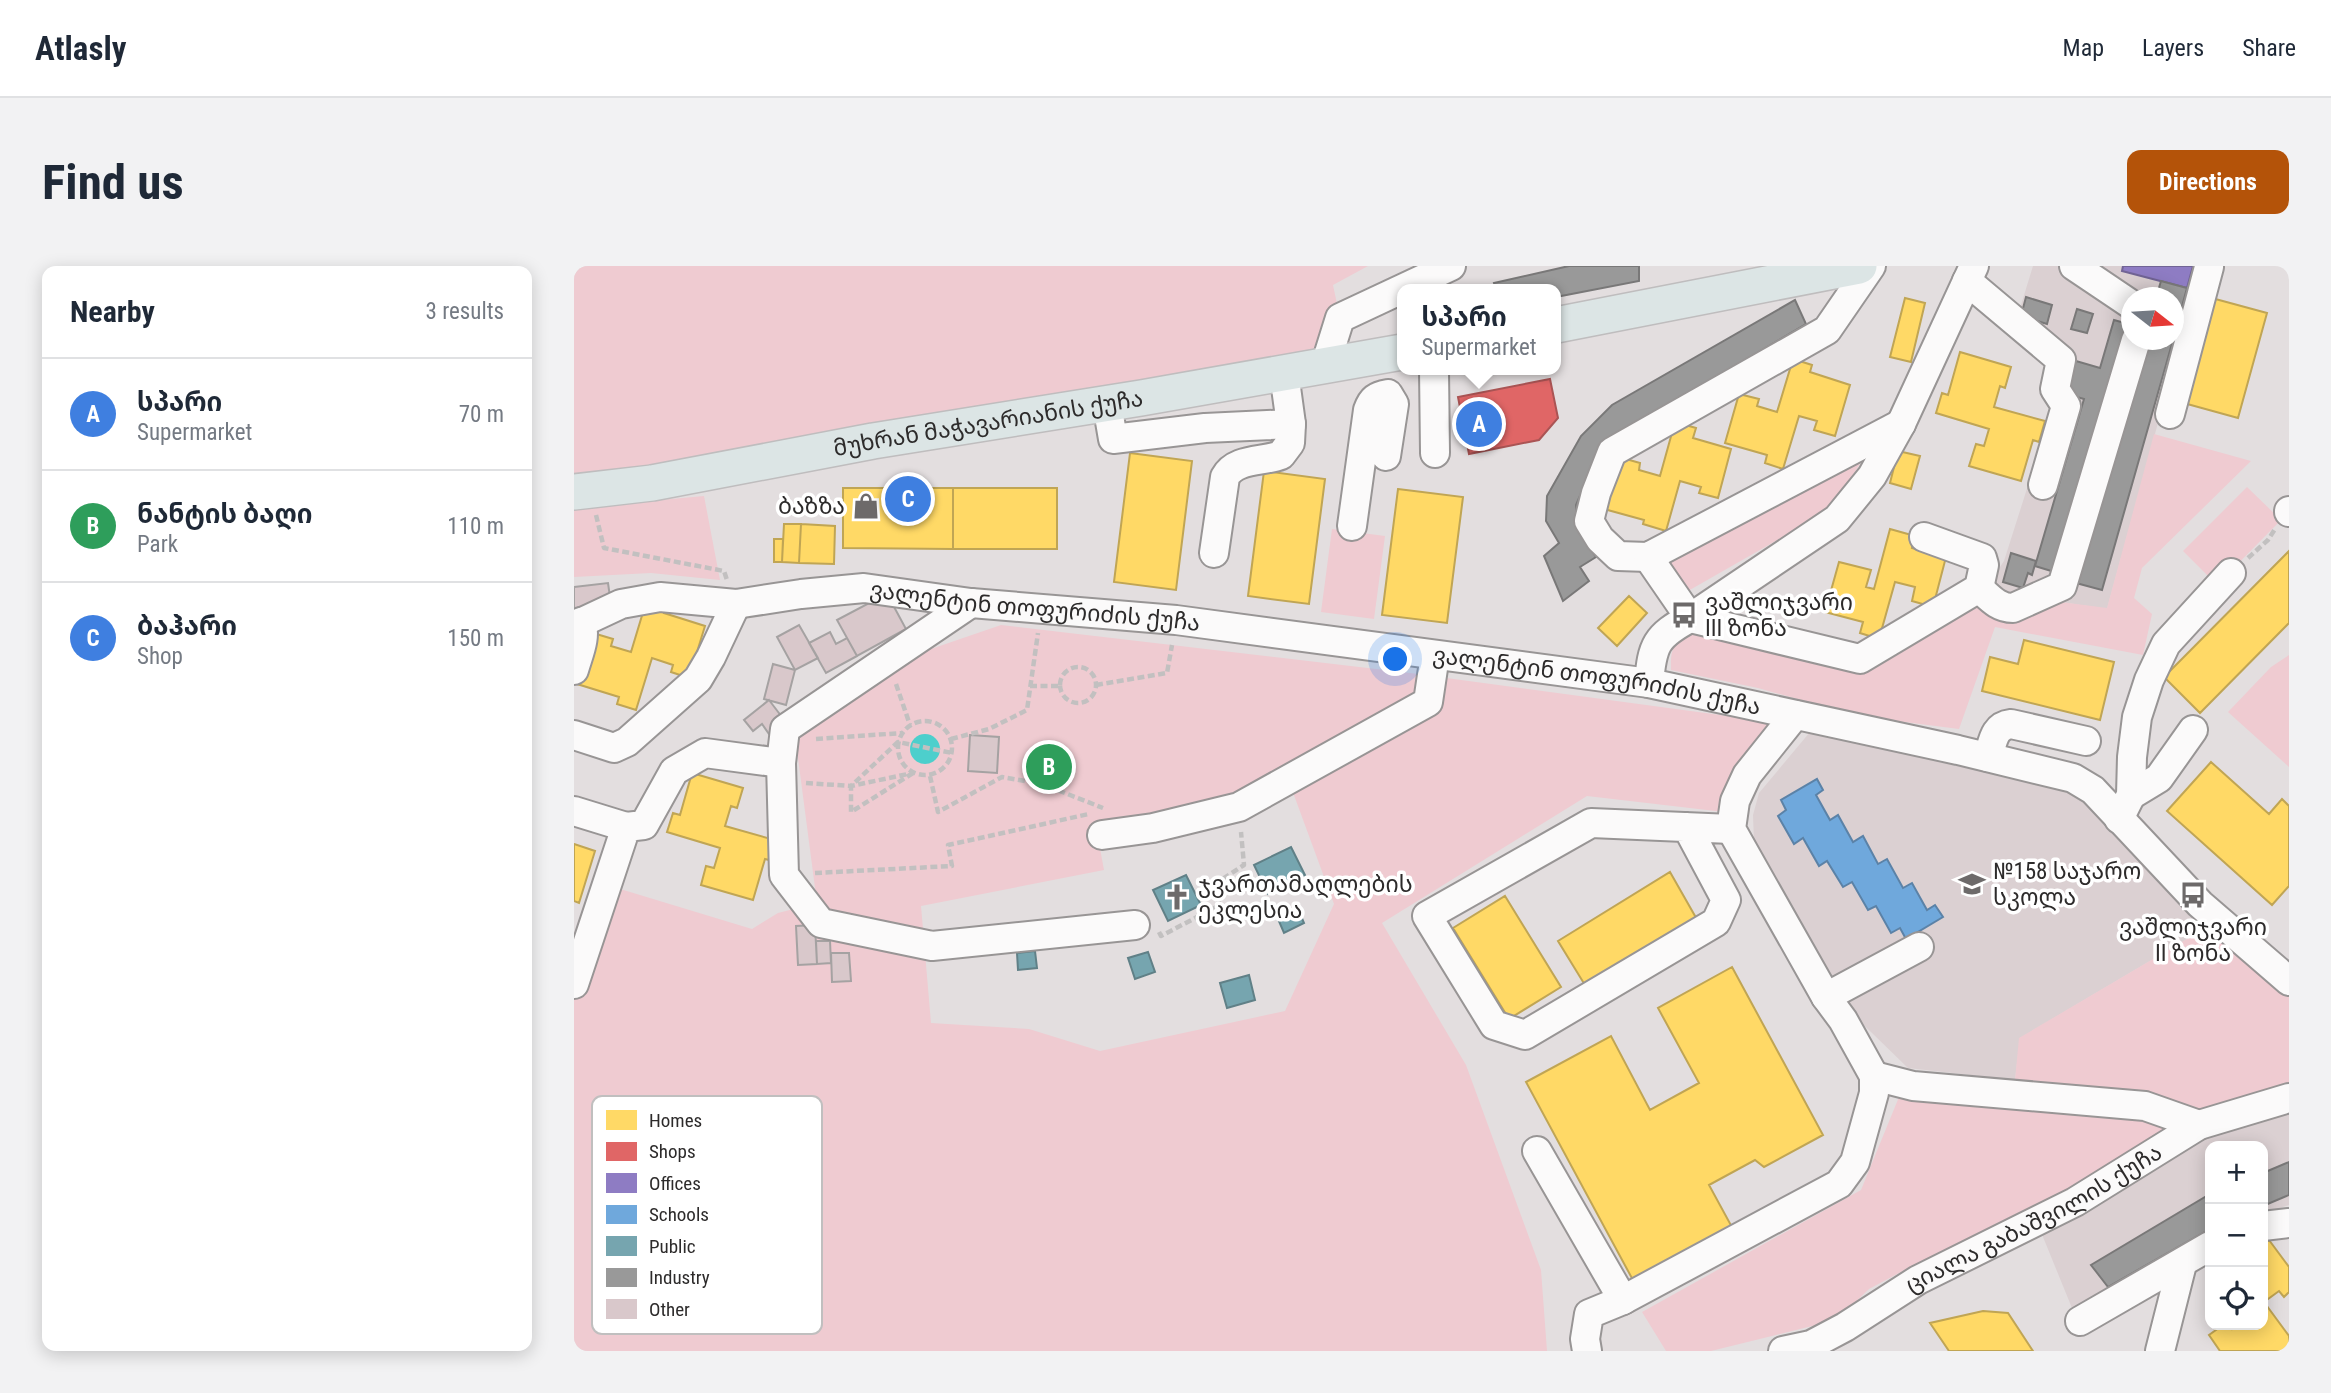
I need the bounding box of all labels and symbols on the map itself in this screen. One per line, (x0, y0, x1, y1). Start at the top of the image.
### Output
north arrow (2121, 287, 2184, 350)
street label: მუხრან მაჭავარიანის ქუჩა (831, 385, 1145, 462)
pin: A (1456, 398, 1502, 450)
pin: C (885, 473, 931, 525)
shop icon: ბაზზა (851, 491, 881, 521)
place label: ბაზზა (778, 493, 845, 520)
street label: ვალენტინ თოფურიძის ქუჩა (868, 576, 1202, 637)
place label: ვაშლიჯვარი III ზონა (1705, 589, 1853, 642)
bus stop icon: ვაშლიჯვარი III ზონა (1669, 600, 1699, 630)
street label: ვალენტინ თოფურიძის ქუჩა (1431, 641, 1763, 721)
your location (1378, 642, 1412, 676)
pin: B (1026, 741, 1072, 793)
place label: №158 საჯარო სკოლა (1993, 858, 2141, 911)
school or university icon: №158 საჯარო სკოლა (1957, 869, 1987, 899)
place label: ჯვართამაღლების ეკლესია (1198, 871, 1413, 924)
bus stop icon: ვაშლიჯვარი II ზონა (2178, 880, 2208, 910)
church icon: ჯვართამაღლების ეკლესია (1162, 882, 1192, 912)
place label: ვაშლიჯვარი II ზონა (2119, 914, 2267, 967)
legend (592, 1096, 822, 1334)
text: Homes (649, 1109, 702, 1132)
street label: ციალა გაბაშვილის ქუჩა (1900, 1138, 2167, 1299)
text: Shops (649, 1140, 696, 1163)
text: Offices (649, 1172, 701, 1195)
text: Schools (649, 1203, 709, 1226)
text: Public (649, 1235, 696, 1258)
text: Industry (649, 1266, 710, 1289)
text: Other (649, 1298, 690, 1321)

